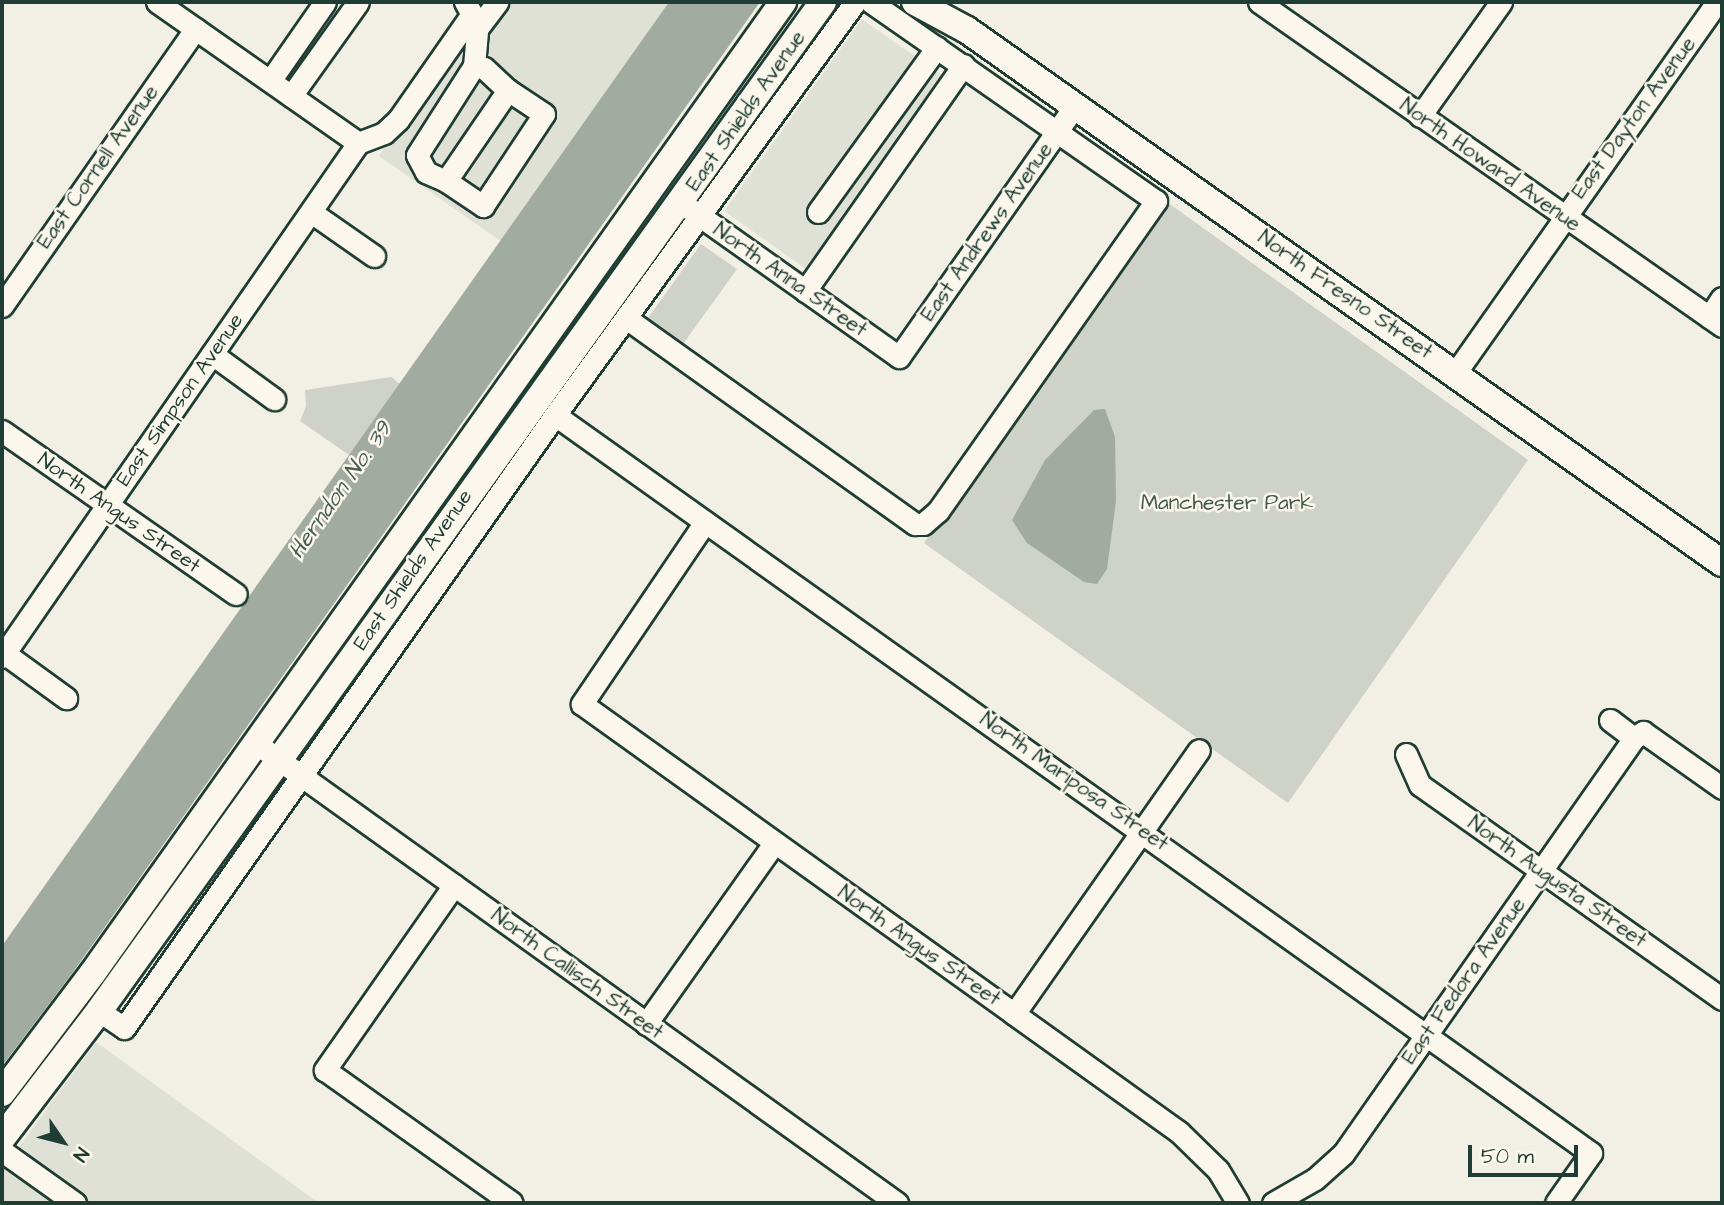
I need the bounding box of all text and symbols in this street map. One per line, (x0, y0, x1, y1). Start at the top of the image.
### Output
street label: East Shields Avenue (681, 26, 811, 196)
street label: East Dayton Avenue (1567, 32, 1701, 204)
street label: East Cornell Avenue (32, 80, 164, 254)
street label: North Howard Avenue (1395, 93, 1585, 237)
street label: East Andrews Avenue (916, 138, 1058, 326)
street label: North Anna Street (708, 217, 872, 343)
street label: North Fresno Street (1253, 225, 1437, 365)
street label: East Simpson Avenue (111, 309, 249, 491)
water label: Herndon No. 39 (283, 416, 397, 564)
street label: North Angus Street (33, 447, 205, 579)
street label: East Shields Avenue (348, 485, 478, 655)
park label: Manchester Park (1141, 490, 1313, 516)
street label: North Mariposa Street (975, 707, 1173, 857)
street label: North Augusta Street (1463, 811, 1651, 953)
street label: North Angus Street (833, 880, 1005, 1012)
street label: East Fedora Avenue (1397, 893, 1531, 1069)
street label: North Callisch Street (486, 903, 668, 1045)
north arrow (28, 1107, 98, 1177)
scale bar (1472, 1132, 1582, 1176)
text: N (66, 1142, 95, 1167)
text: 50 m (1481, 1142, 1534, 1171)

